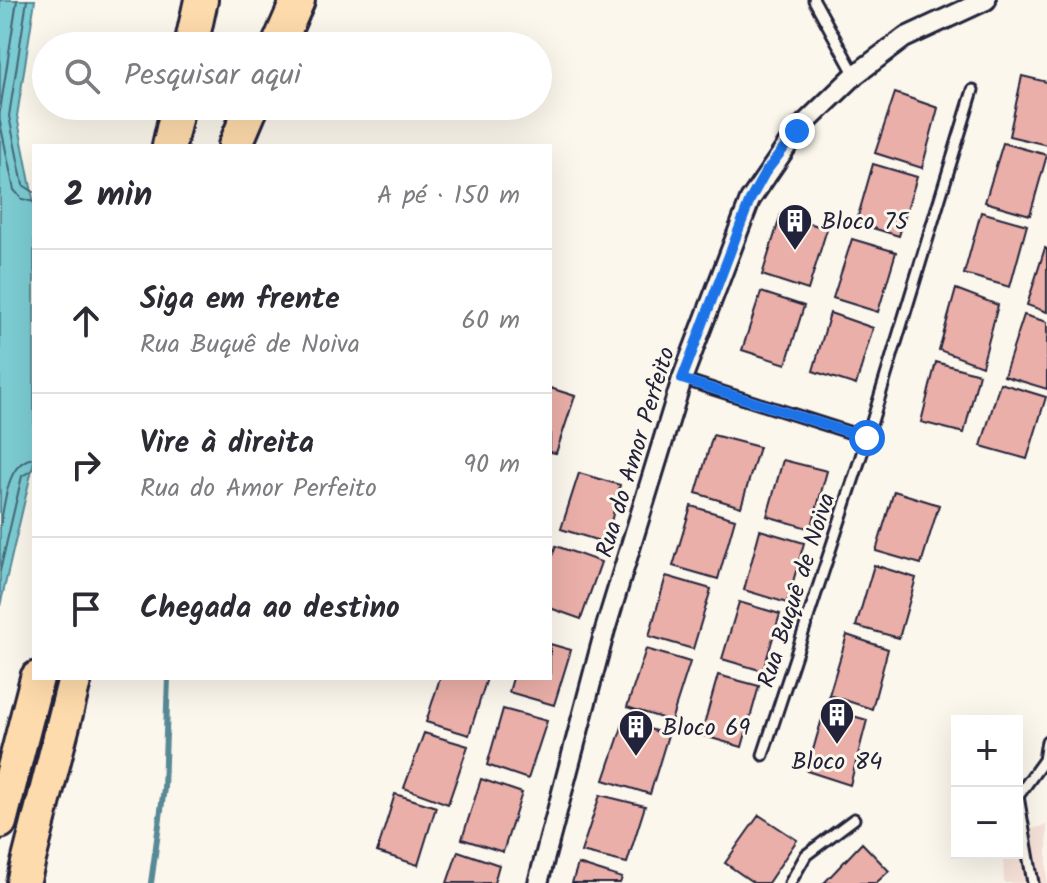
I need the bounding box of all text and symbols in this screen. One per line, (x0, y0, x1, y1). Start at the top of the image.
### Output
search box (32, 32, 552, 120)
text: Pesquisar aqui (124, 52, 301, 100)
icon: search (60, 54, 104, 98)
route end (779, 113, 815, 149)
text: 2 min (64, 169, 152, 223)
text: A pé · 150 m (377, 175, 520, 217)
building icon: Bloco 75 (776, 202, 814, 252)
place label: Bloco 75 (821, 203, 910, 242)
text: Siga em frente (140, 276, 340, 324)
icon: ahead (64, 299, 108, 343)
text: 60 m (461, 300, 520, 342)
text: Rua Buquê de Noiva (140, 324, 360, 366)
street label: Rua do Amor Perfeito (586, 342, 687, 563)
text: Vire à direita (140, 420, 314, 468)
route start (849, 420, 885, 456)
icon: right (64, 443, 108, 487)
text: 90 m (463, 444, 520, 486)
text: Rua do Amor Perfeito (140, 468, 377, 510)
street label: Rua Buquê de Noiva (748, 488, 847, 693)
text: Chegada ao destino (140, 585, 400, 633)
icon: arrive (64, 587, 108, 631)
building icon: Bloco 84 (818, 696, 856, 746)
building icon: Bloco 69 (617, 708, 655, 758)
place label: Bloco 69 (662, 709, 751, 748)
map controls (951, 715, 1023, 859)
button: + (951, 715, 1023, 787)
place label: Bloco 84 (792, 743, 882, 782)
button: − (951, 787, 1023, 859)

